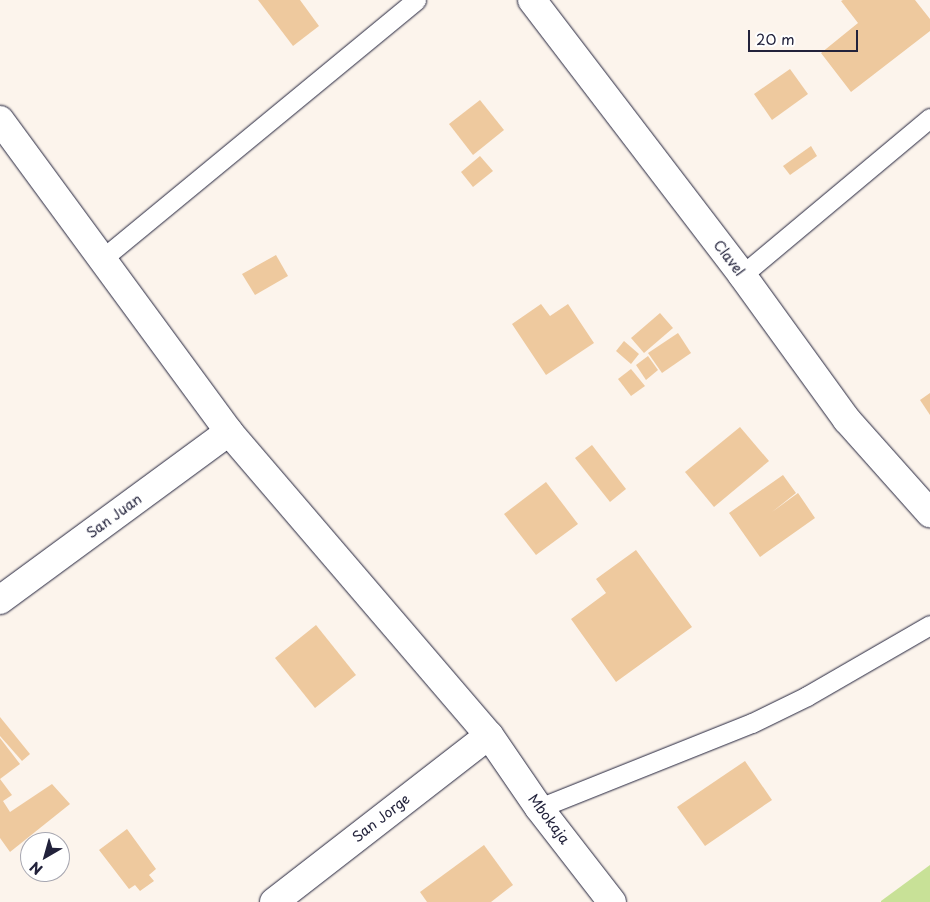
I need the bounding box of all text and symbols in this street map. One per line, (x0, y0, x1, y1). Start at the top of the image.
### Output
scale bar (750, 20, 860, 52)
text: 20 m (756, 27, 795, 50)
street label: Clavel (710, 237, 748, 279)
street label: San Juan (83, 491, 145, 541)
street label: San Jorge (349, 791, 413, 845)
street label: Mbokaja (525, 791, 573, 847)
north arrow (20, 832, 70, 882)
text: N (25, 857, 47, 880)

